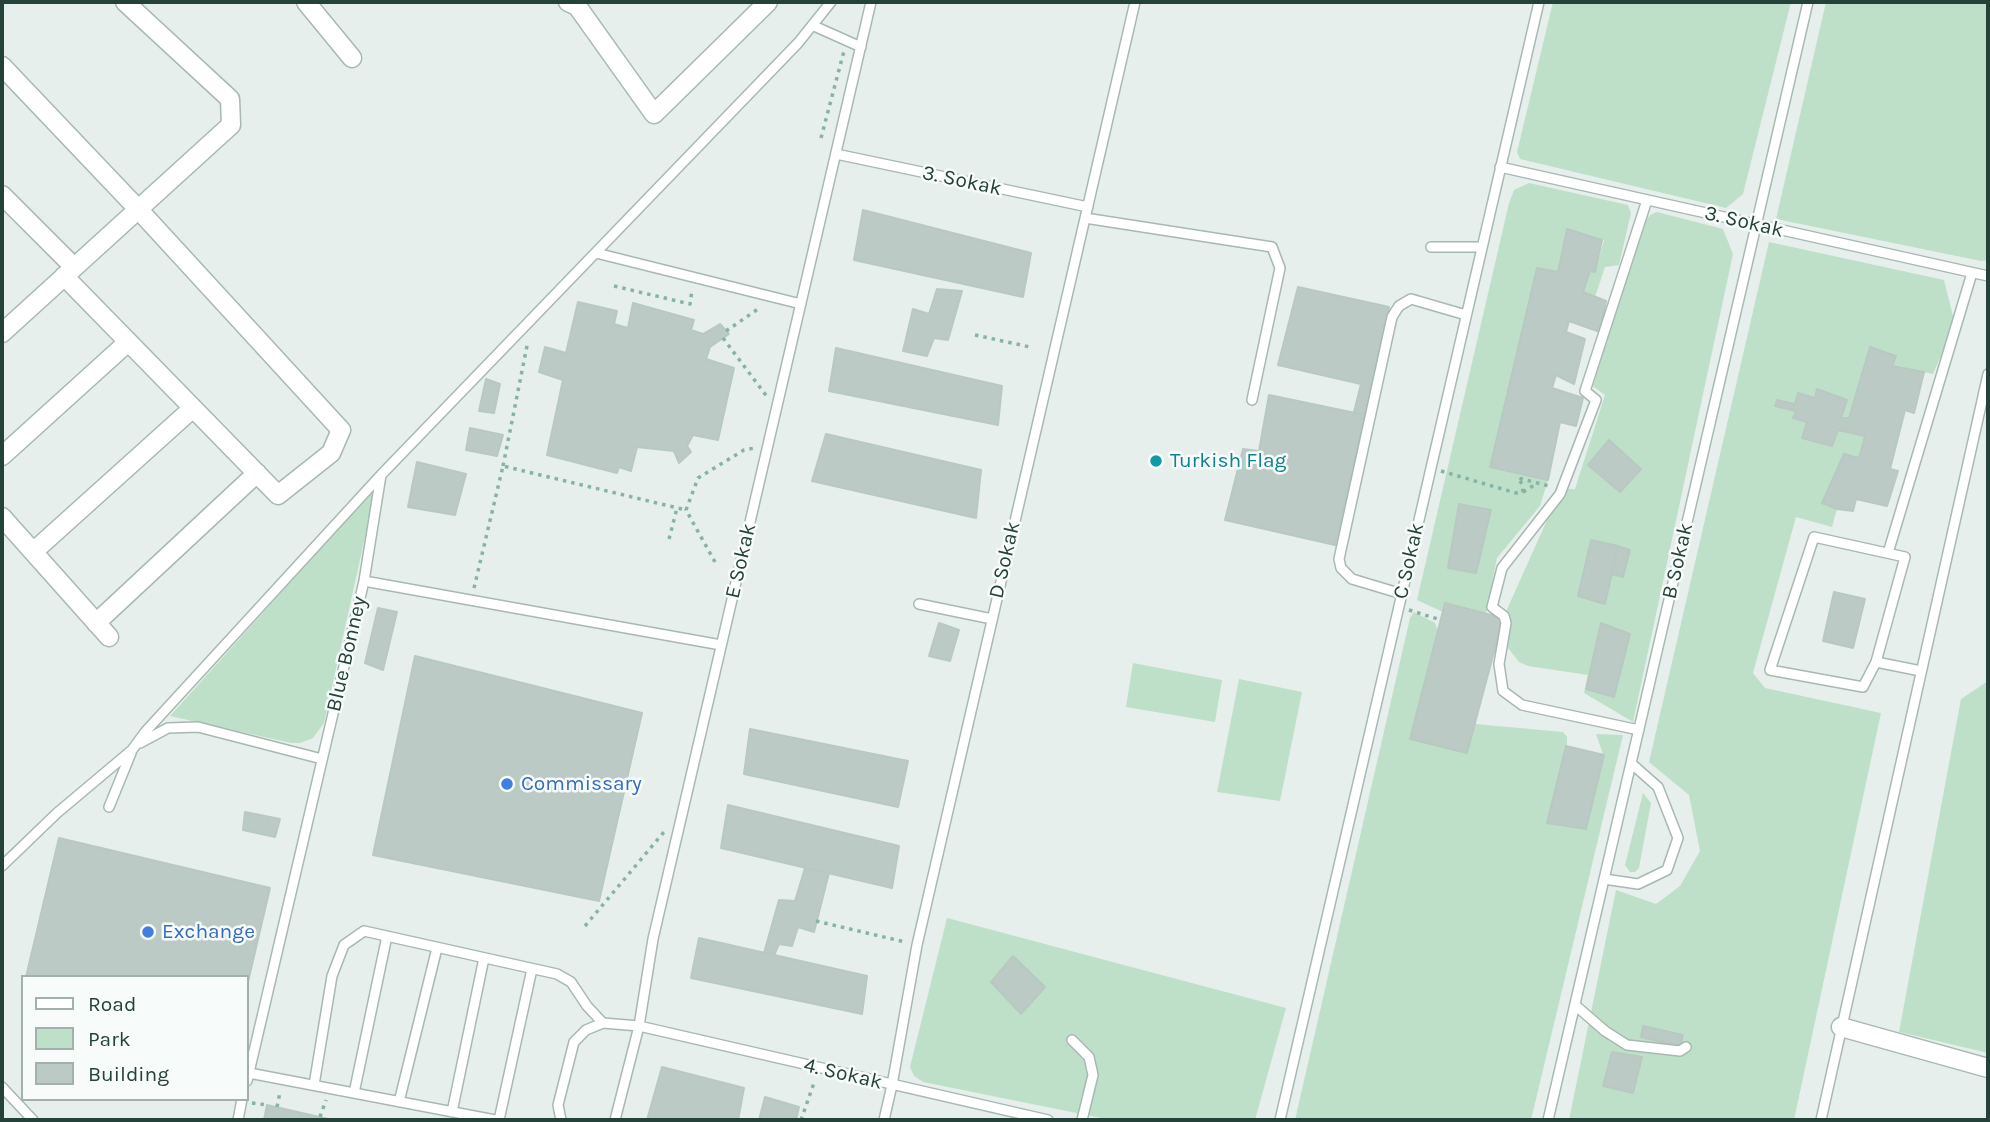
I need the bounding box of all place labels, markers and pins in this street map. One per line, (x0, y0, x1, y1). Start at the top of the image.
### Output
place label: Turkish Flag (1170, 448, 1286, 474)
marker: Turkish Flag (1148, 453, 1164, 469)
place label: Commissary (521, 771, 642, 797)
marker: Commissary (499, 776, 515, 792)
place label: Exchange (162, 919, 255, 945)
marker: Exchange (140, 924, 156, 940)

